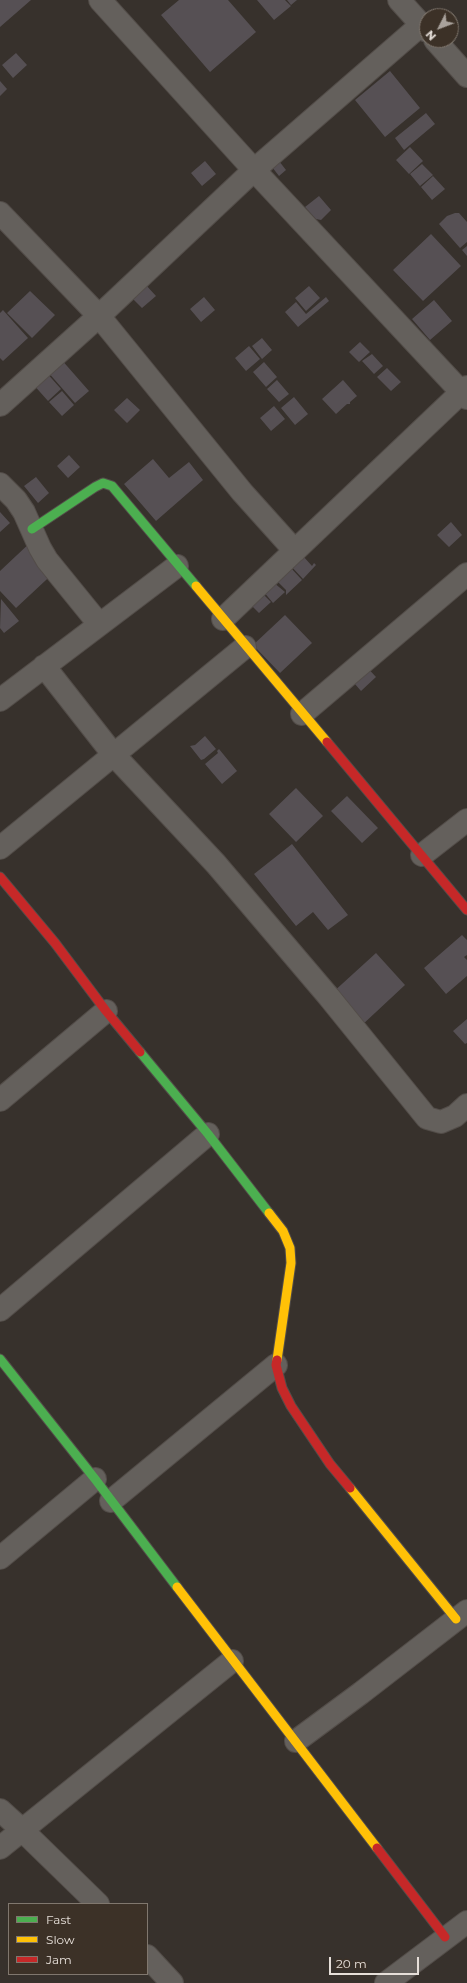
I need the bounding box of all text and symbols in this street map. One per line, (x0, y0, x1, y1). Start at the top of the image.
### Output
north arrow (419, 8, 459, 48)
text: N (423, 27, 439, 43)
legend (8, 1903, 148, 1975)
text: Fast (46, 1912, 71, 1927)
text: Slow (46, 1932, 75, 1947)
scale bar (331, 1949, 421, 1975)
text: Jam (46, 1952, 72, 1967)
text: 20 m (336, 1956, 367, 1971)

